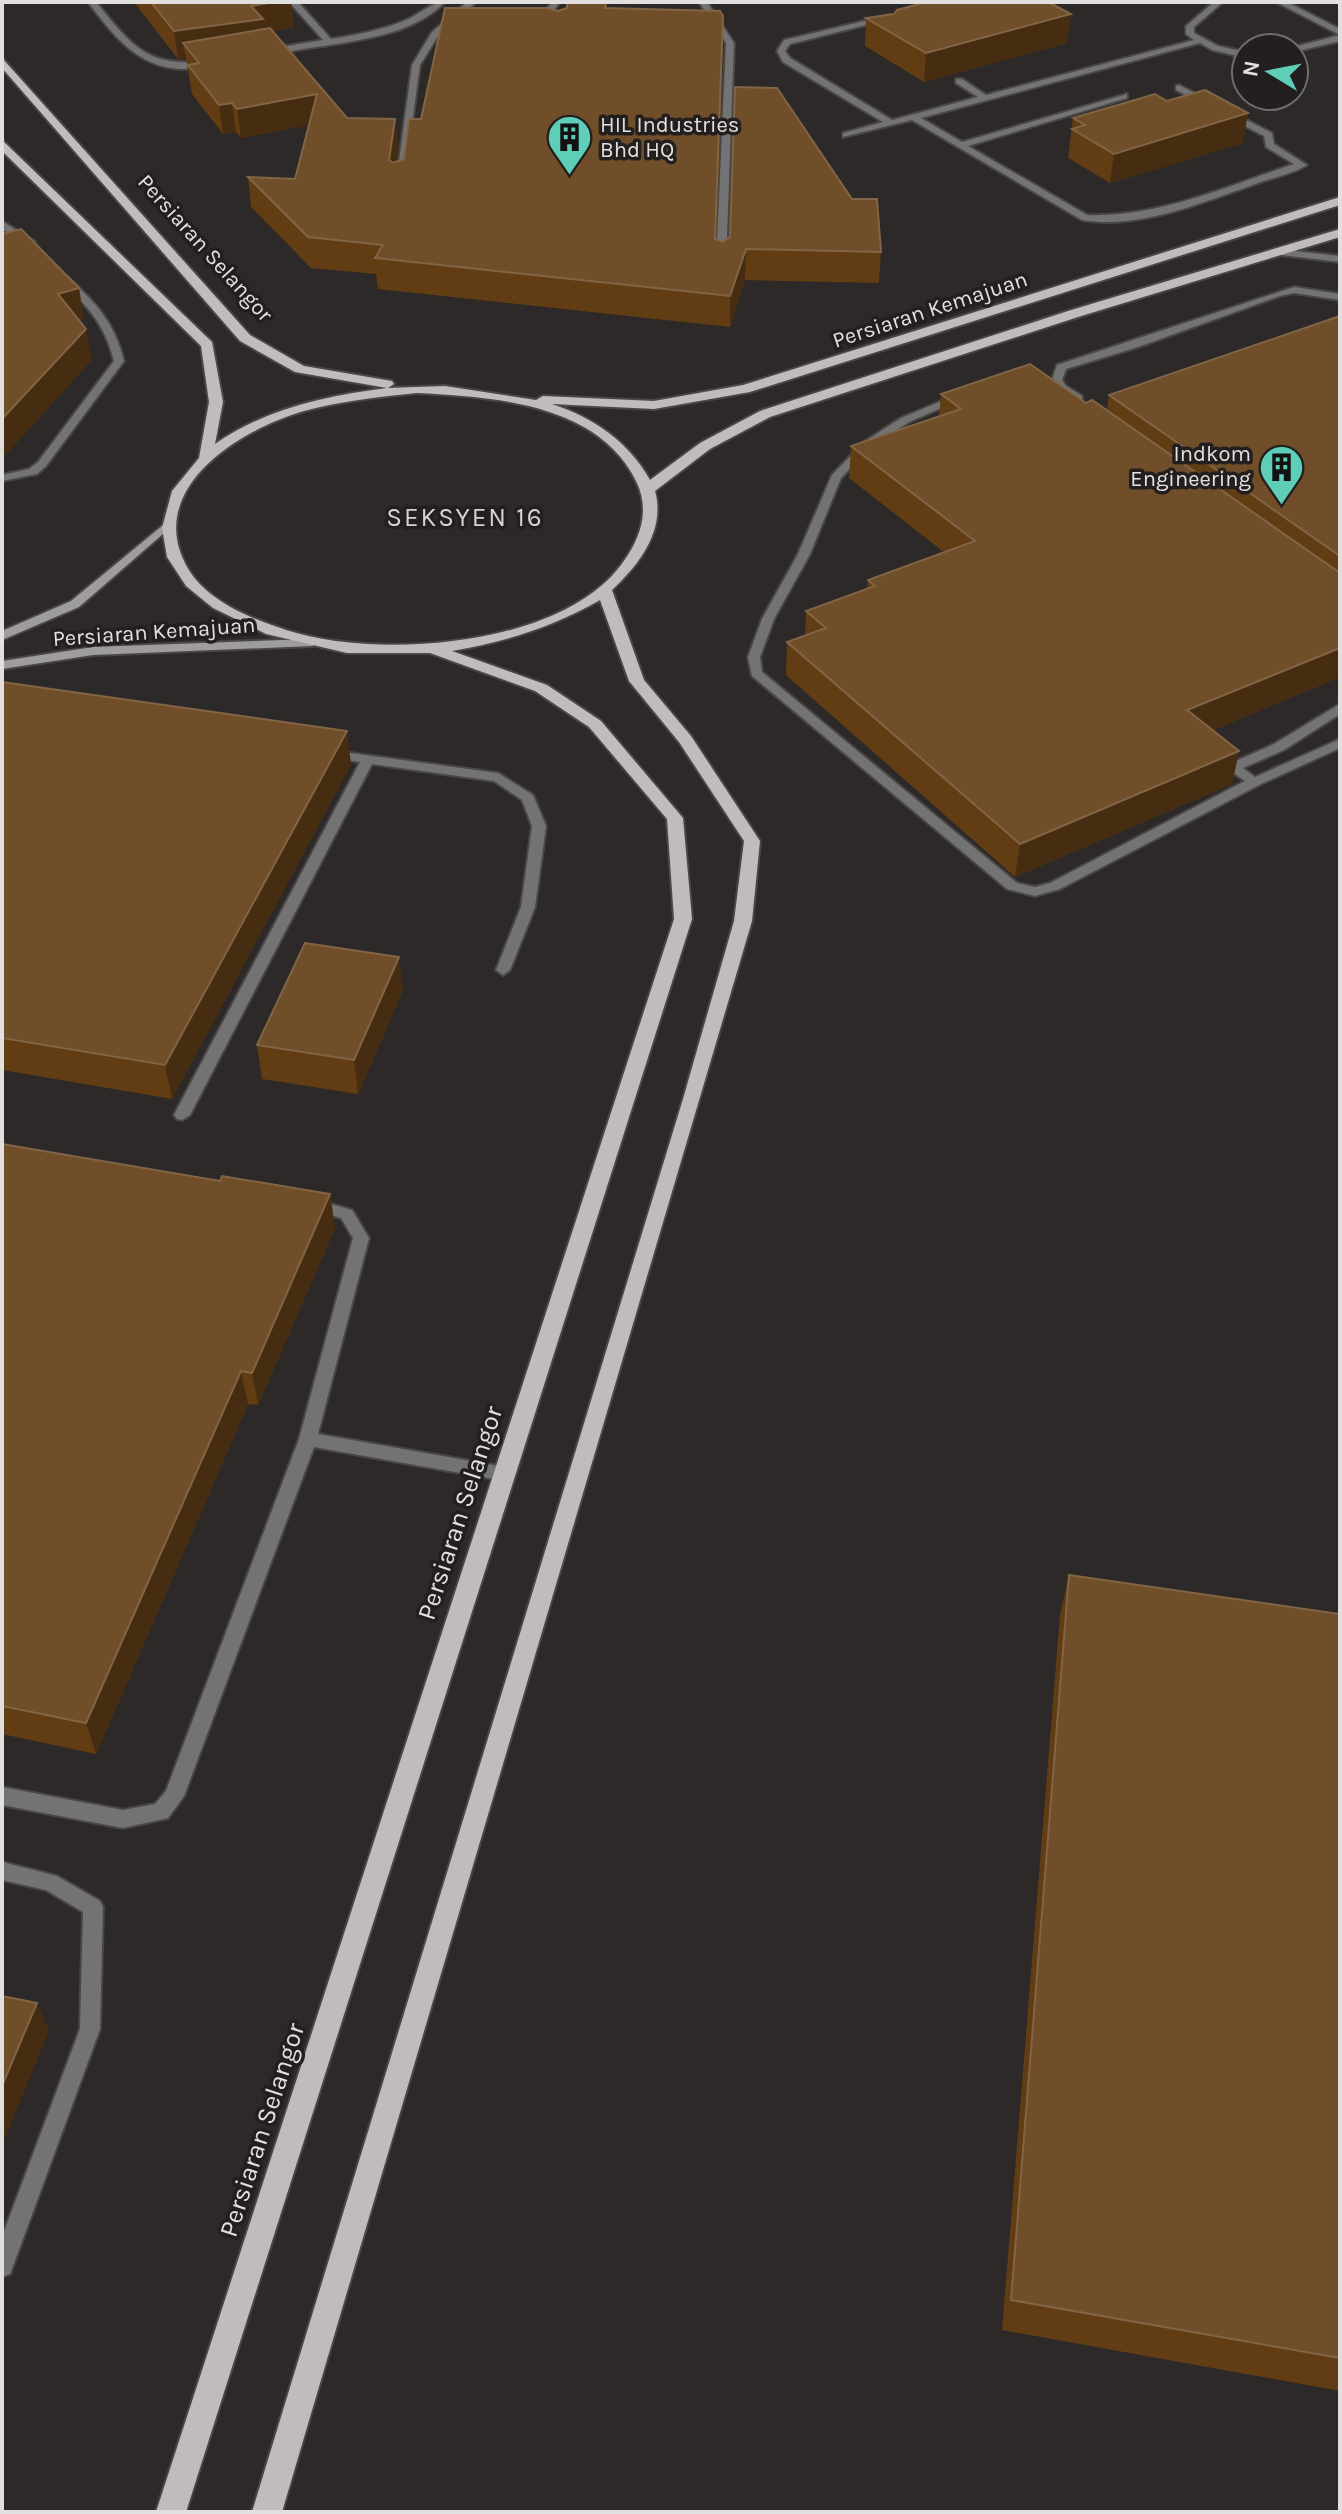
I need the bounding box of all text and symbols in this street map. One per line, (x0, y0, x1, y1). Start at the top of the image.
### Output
north arrow (1230, 32, 1310, 112)
text: N (1237, 59, 1265, 79)
place label: HIL Industries Bhd HQ (600, 112, 739, 163)
building icon: HIL Industries Bhd HQ (545, 114, 593, 177)
street label: Persiaran Selangor (132, 169, 278, 327)
street label: Persiaran Kemajuan (829, 266, 1031, 354)
place label: Indkom Engineering (1130, 441, 1252, 492)
building icon: Indkom Engineering (1258, 443, 1306, 506)
district label: SEKSYEN 16 (386, 502, 544, 533)
street label: Persiaran Kemajuan (52, 612, 256, 652)
street label: Persiaran Selangor (411, 1402, 509, 1624)
street label: Persiaran Selangor (213, 2019, 311, 2241)

